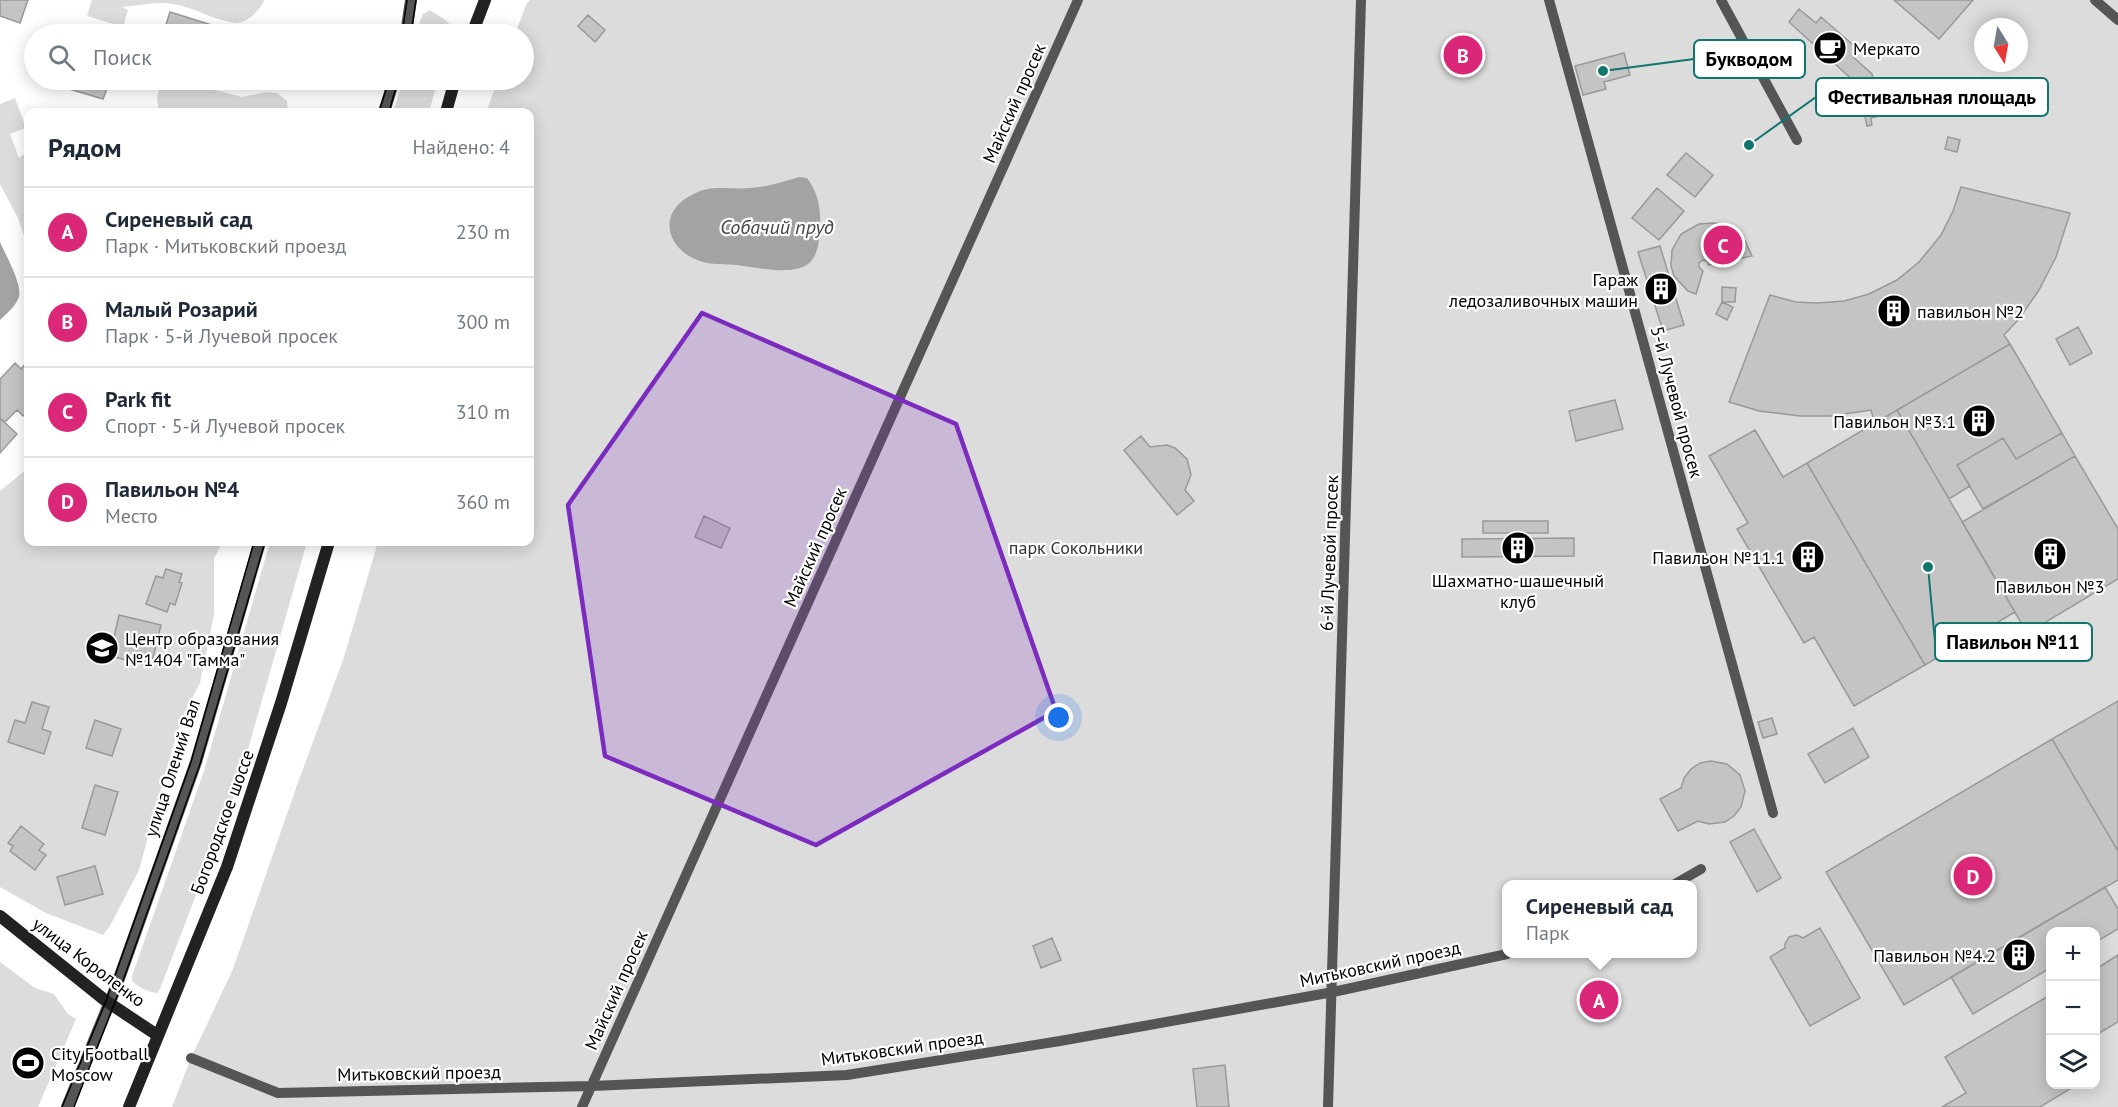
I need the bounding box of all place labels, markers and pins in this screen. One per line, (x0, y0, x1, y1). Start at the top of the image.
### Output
cafe icon: Меркато (1812, 30, 1848, 66)
pin: B (1444, 32, 1482, 78)
place label: Меркато (1853, 37, 1920, 60)
callout: Букводом (1694, 40, 1805, 78)
callout: Фестивальная площадь (1816, 78, 2048, 116)
pin: C (1704, 222, 1742, 268)
place label: Гараж ледозаливочных машин (1448, 268, 1638, 312)
building icon: Гараж ледозаливочных машин (1643, 271, 1679, 307)
building icon: павильон №2 (1876, 293, 1912, 329)
place label: павильон №2 (1917, 300, 2024, 323)
building icon: Павильон №3.1 (1961, 403, 1997, 439)
place label: Павильон №3.1 (1833, 410, 1956, 433)
building icon: Шахматно-шашечный клуб (1500, 530, 1536, 566)
building icon: Павильон №3 (2032, 536, 2068, 572)
building icon: Павильон №11.1 (1790, 539, 1826, 575)
place label: Павильон №11.1 (1652, 546, 1785, 569)
place label: Шахматно-шашечный клуб (1432, 569, 1604, 613)
place label: Павильон №3 (1995, 575, 2105, 598)
callout: Павильон №11 (1935, 623, 2092, 661)
place label: Центр образования №1404 "Гамма" (125, 627, 279, 671)
school or university icon: Центр образования №1404 "Гамма" (84, 630, 120, 666)
pin: D (1954, 854, 1992, 898)
building icon: Павильон №4.2 (2001, 937, 2037, 973)
place label: Павильон №4.2 (1873, 944, 1996, 967)
pin: A (1580, 978, 1618, 1022)
place label: City Football Moscow (51, 1042, 149, 1086)
sports icon: City Football Moscow (10, 1045, 46, 1081)

